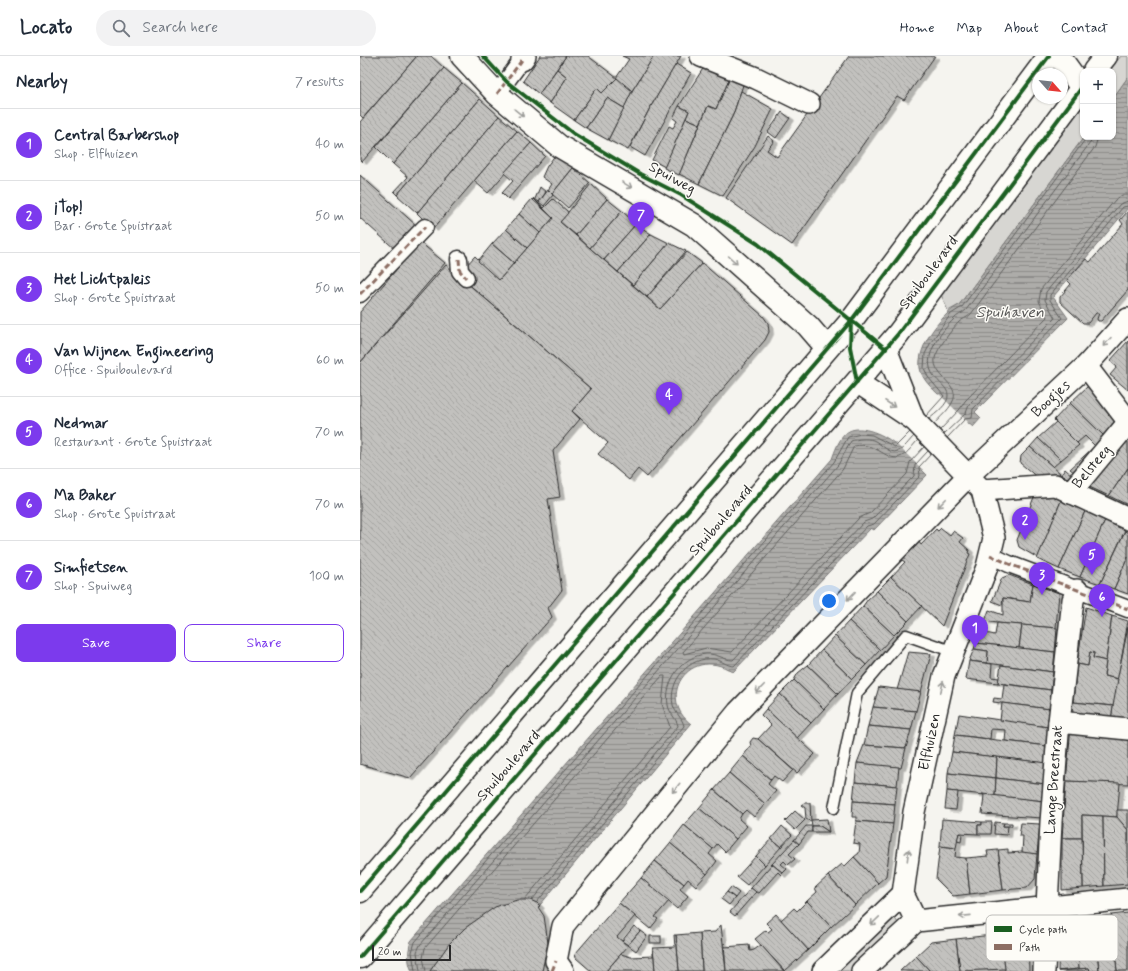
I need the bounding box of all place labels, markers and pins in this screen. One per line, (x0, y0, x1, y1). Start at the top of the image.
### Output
pin: 7 (628, 202, 654, 235)
pin: 4 (656, 382, 682, 415)
pin: 2 (1012, 507, 1038, 540)
pin: 5 (1079, 542, 1105, 575)
pin: 3 (1029, 562, 1055, 595)
pin: 6 (1089, 584, 1115, 617)
pin: 1 (962, 615, 988, 648)

